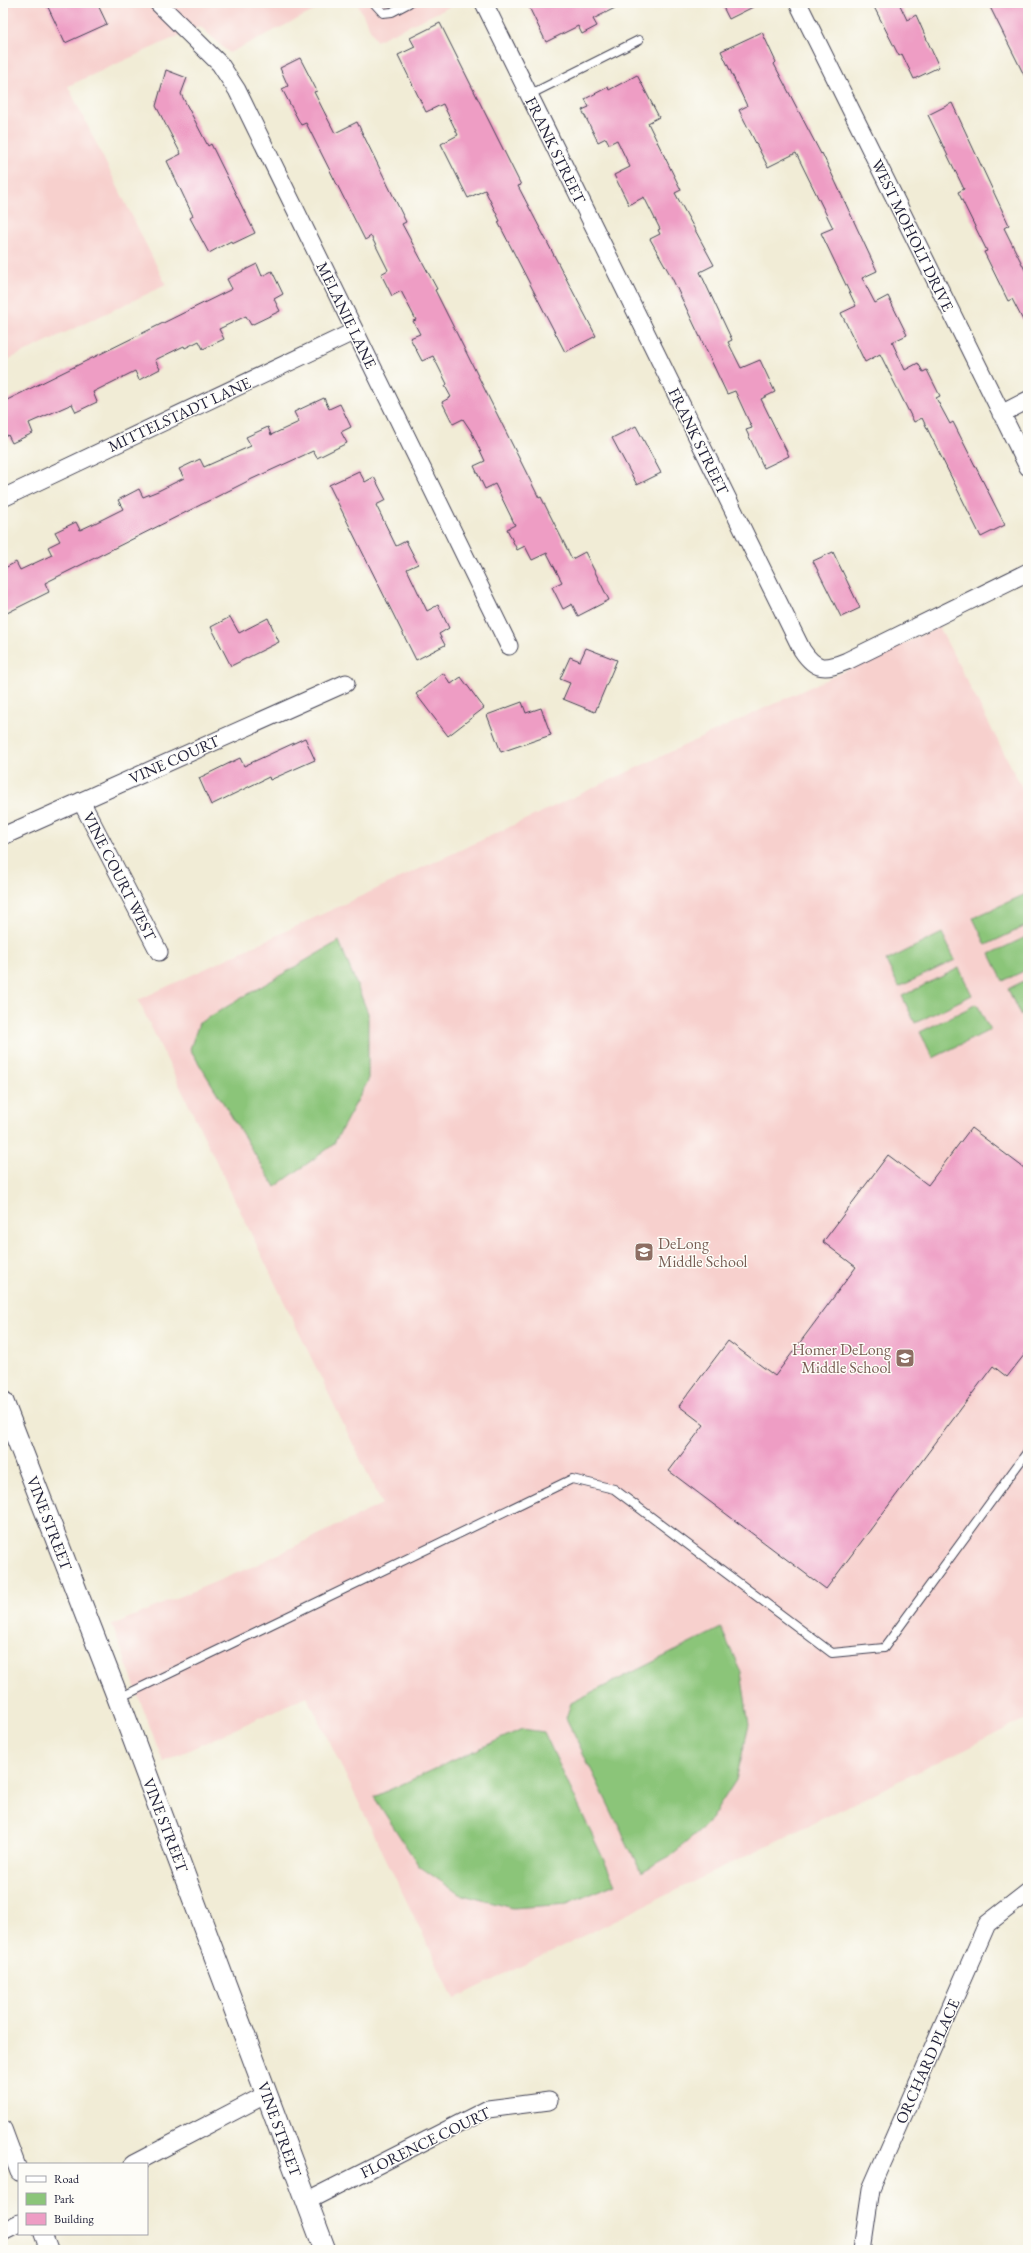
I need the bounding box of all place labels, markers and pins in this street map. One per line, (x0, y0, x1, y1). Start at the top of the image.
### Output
place label: DeLong Middle School (658, 1233, 748, 1272)
school or university icon: DeLong Middle School (633, 1241, 655, 1263)
place label: Homer DeLong Middle School (792, 1339, 892, 1378)
school or university icon: Homer DeLong Middle School (894, 1347, 916, 1369)

